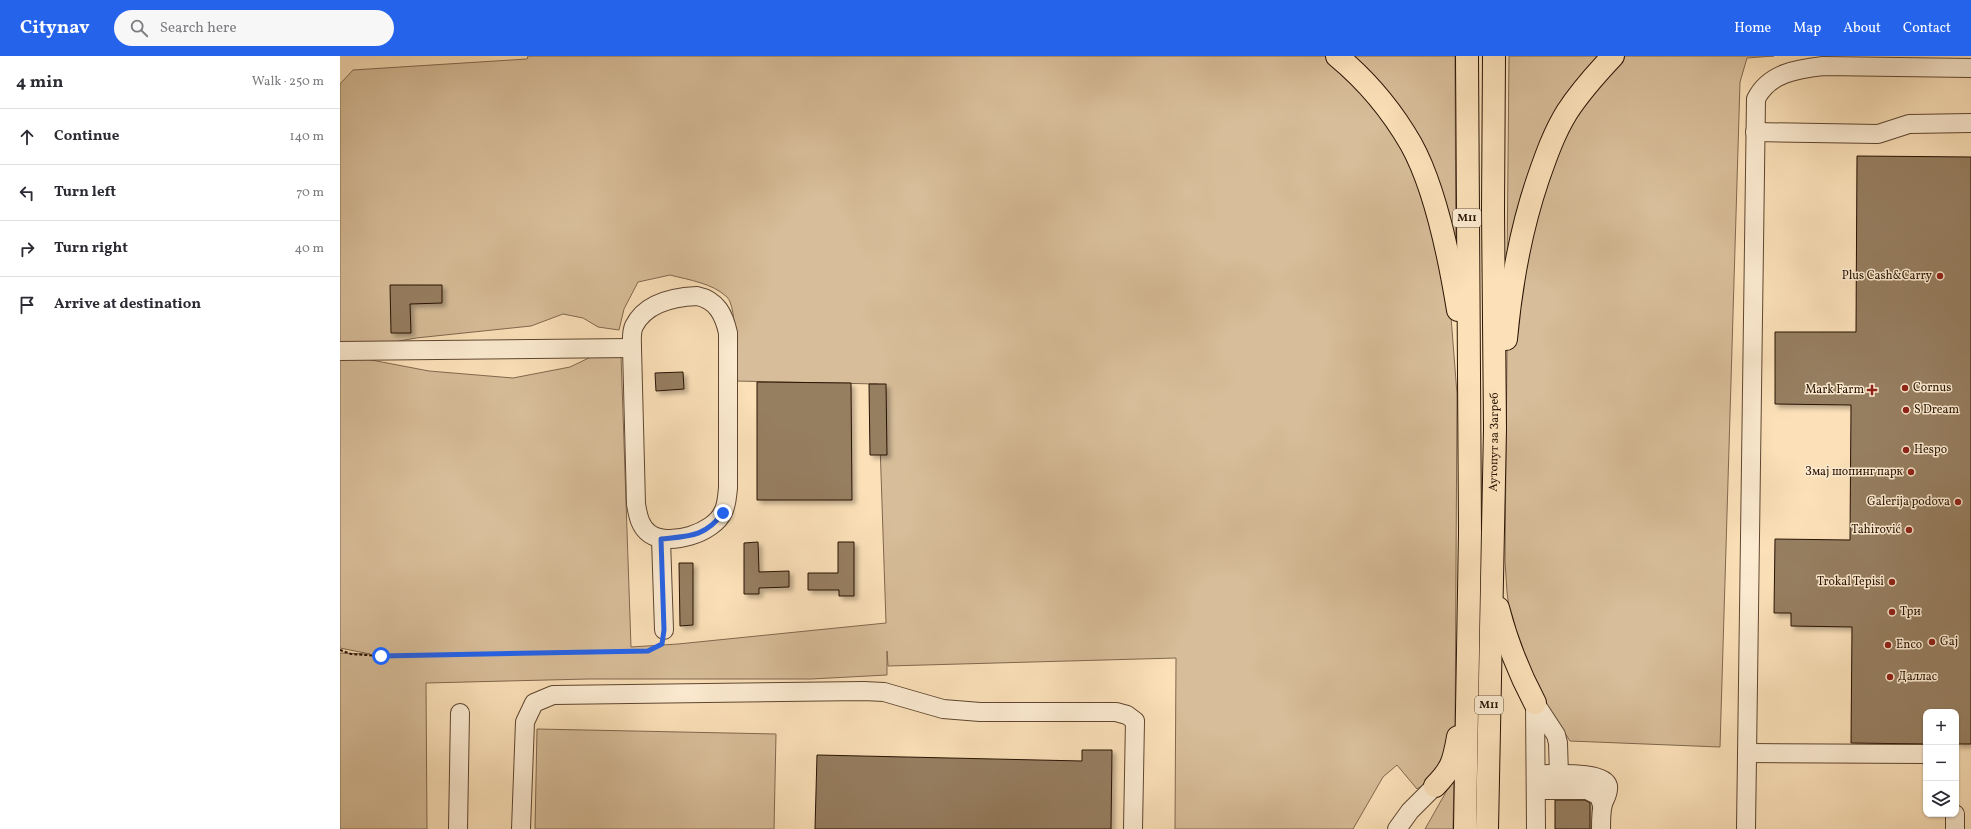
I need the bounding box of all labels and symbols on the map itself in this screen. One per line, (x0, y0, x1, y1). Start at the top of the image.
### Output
road number: M11 (1453, 209, 1481, 227)
place label: Plus Cash&Carry (1842, 268, 1933, 284)
marker: Plus Cash&Carry (1935, 271, 1945, 281)
place label: Cornus (1913, 380, 1951, 396)
place label: Mark Farm (1805, 382, 1864, 398)
marker: Cornus (1900, 383, 1910, 393)
marker: Mark Farm (1867, 385, 1877, 395)
street label: Аутопут за Загреб (1486, 392, 1503, 492)
place label: S Dream (1914, 402, 1959, 418)
marker: S Dream (1901, 405, 1911, 415)
place label: Hespo (1914, 442, 1947, 458)
marker: Hespo (1901, 445, 1911, 455)
place label: Змај шопинг парк (1805, 464, 1904, 480)
marker: Змај шопинг парк (1906, 467, 1916, 477)
place label: Galerija podova (1867, 494, 1950, 510)
marker: Galerija podova (1953, 497, 1963, 507)
route end (714, 504, 732, 522)
place label: Tahirović (1851, 522, 1901, 538)
marker: Tahirović (1904, 525, 1914, 535)
place label: Trokal Tepisi (1817, 574, 1884, 590)
marker: Trokal Tepisi (1887, 577, 1897, 587)
place label: Три (1900, 604, 1921, 620)
marker: Три (1887, 607, 1897, 617)
place label: Gaj (1940, 634, 1958, 650)
place label: Enco (1896, 637, 1922, 653)
marker: Gaj (1927, 637, 1937, 647)
marker: Enco (1883, 640, 1893, 650)
route start (372, 647, 390, 665)
place label: Даллас (1898, 669, 1937, 685)
marker: Даллас (1885, 672, 1895, 682)
road number: M11 (1475, 696, 1503, 714)

